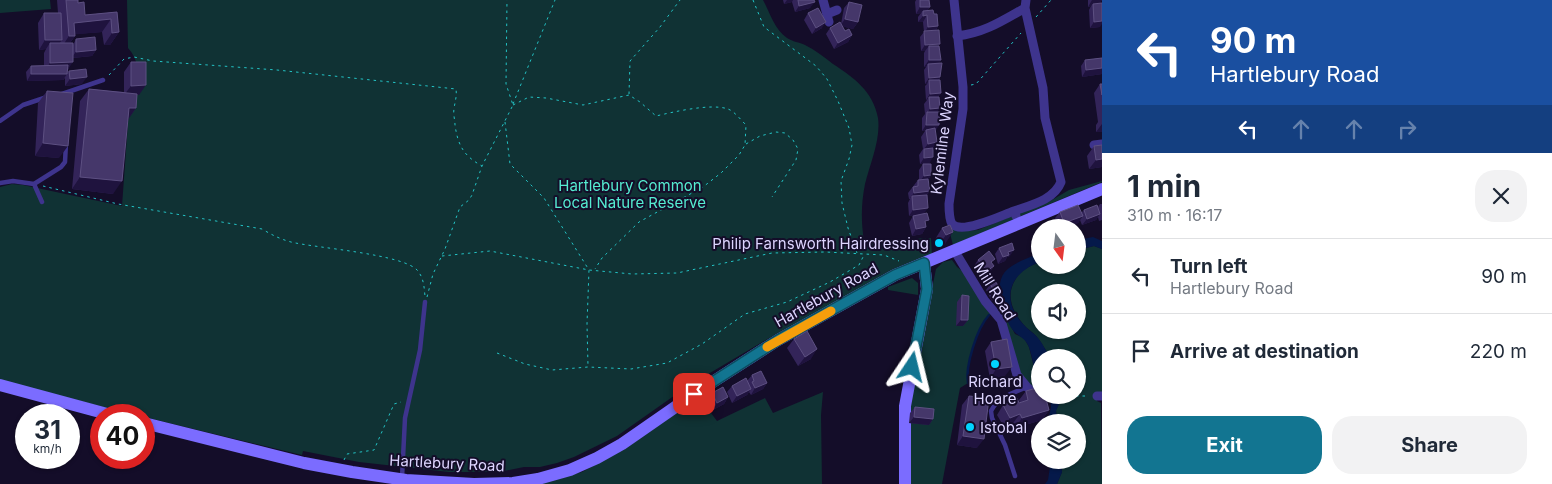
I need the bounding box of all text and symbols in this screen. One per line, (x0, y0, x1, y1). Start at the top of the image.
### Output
text: 90 m (1210, 19, 1297, 61)
icon: left (1127, 20, 1192, 85)
text: Hartlebury Road (1210, 61, 1379, 87)
street label: Kylemilne Way (926, 90, 958, 195)
icon: left (1234, 115, 1262, 143)
icon: ahead (1287, 115, 1315, 143)
icon: ahead (1340, 115, 1368, 143)
icon: right (1393, 115, 1421, 143)
text: 1 min (1127, 168, 1201, 204)
button: close (1475, 170, 1527, 222)
park label: Hartlebury Common Local Nature Reserve (554, 176, 706, 212)
text: 310 m · 16:17 (1127, 205, 1222, 225)
north arrow (1031, 219, 1086, 274)
map controls (1031, 219, 1086, 469)
place label: Philip Farnsworth Hairdressing (712, 234, 929, 253)
marker: Philip Farnsworth Hairdressing (933, 237, 945, 249)
text: Turn left (1170, 255, 1248, 278)
street label: Mill Road (970, 258, 1020, 324)
street label: Hartlebury Road (771, 259, 881, 331)
icon: left (1127, 262, 1155, 290)
text: 90 m (1481, 265, 1527, 288)
text: Hartlebury Road (1170, 278, 1293, 298)
button: sound (1031, 284, 1086, 339)
icon: arrive (1127, 337, 1155, 365)
position arrow (885, 340, 937, 392)
text: Arrive at destination (1170, 340, 1359, 363)
text: 220 m (1470, 340, 1527, 363)
button: search (1031, 349, 1086, 404)
marker: Richard Hoare (989, 358, 1001, 370)
place label: Richard Hoare (968, 372, 1022, 408)
pin (673, 373, 715, 415)
icon: arrive (680, 380, 708, 408)
speed limit sign: 40 (90, 404, 155, 469)
button: layers (1031, 414, 1086, 469)
text: 31 (34, 415, 61, 445)
button: Exit (1127, 416, 1322, 474)
button: Share (1332, 416, 1527, 474)
place label: Istobal (980, 418, 1027, 437)
marker: Istobal (964, 421, 976, 433)
text: km/h (33, 441, 62, 456)
street label: Hartlebury Road (389, 450, 505, 476)

